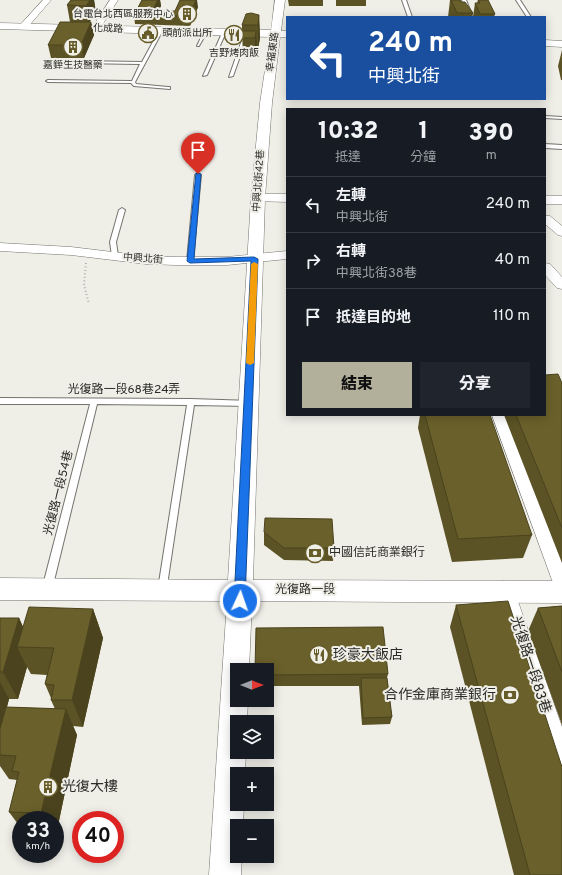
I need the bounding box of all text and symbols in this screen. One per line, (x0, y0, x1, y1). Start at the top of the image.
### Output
building icon: 台電台北西區服務中心 (176, 3, 198, 25)
place label: 台電台北西區服務中心 (73, 8, 173, 21)
street label: 化成路 (93, 22, 123, 36)
public building icon: 頭前派出所 (137, 22, 159, 44)
restaurant icon: 吉野烤肉飯 (223, 24, 245, 46)
text: 240 m (368, 26, 453, 62)
place label: 頭前派出所 (162, 27, 212, 40)
street label: 幸福東路 (264, 31, 282, 73)
icon: left (302, 32, 354, 84)
building icon: 嘉鏵生技醫藥 (62, 36, 84, 58)
place label: 吉野烤肉飯 (209, 47, 259, 60)
place label: 嘉鏵生技醫藥 (43, 59, 103, 72)
text: 中興北街 (368, 66, 440, 89)
text: 10:32 (318, 117, 378, 147)
text: 1 (418, 117, 428, 147)
text: 390 (468, 119, 514, 149)
pin (181, 133, 215, 174)
icon: arrive (187, 139, 209, 161)
text: m (486, 148, 497, 164)
street label: 中興北街42巷 (250, 149, 268, 213)
text: 抵達 (335, 150, 361, 166)
text: 分鐘 (410, 150, 436, 166)
text: 左轉 (336, 187, 366, 206)
icon: left (302, 194, 324, 216)
text: 240 m (486, 195, 530, 214)
text: 中興北街 (336, 210, 388, 226)
text: 右轉 (336, 243, 366, 262)
icon: right (302, 250, 324, 272)
street label: 中興北街 (123, 251, 163, 267)
text: 40 m (495, 251, 530, 270)
text: 中興北街38巷 (336, 266, 417, 282)
icon: arrive (302, 306, 324, 328)
text: 110 m (493, 307, 530, 326)
text: 抵達目的地 (336, 309, 411, 328)
button: 結束 (302, 362, 412, 408)
button: 分享 (420, 362, 530, 408)
street label: 光復路一段68巷24弄 (67, 382, 181, 398)
street label: 光復路一段54巷 (41, 449, 77, 537)
bank icon: 中國信託商業銀行 (304, 542, 326, 564)
place label: 中國信託商業銀行 (329, 545, 425, 561)
position arrow (219, 580, 261, 622)
street label: 光復路一段 (275, 582, 335, 598)
street label: 光復路一段83巷 (506, 614, 554, 716)
restaurant icon: 珍豪大飯店 (308, 644, 330, 666)
place label: 珍豪大飯店 (333, 647, 403, 664)
north arrow (230, 663, 274, 707)
map controls (230, 663, 274, 863)
bank icon: 合作金庫商業銀行 (499, 684, 521, 706)
place label: 合作金庫商業銀行 (384, 687, 496, 704)
button: layers (230, 715, 274, 759)
button: + (230, 767, 274, 811)
building icon: 光復大樓 (37, 776, 59, 798)
place label: 光復大樓 (62, 779, 118, 796)
speed limit sign: 40 (72, 811, 124, 863)
text: 33 (26, 819, 50, 845)
button: − (230, 819, 274, 863)
text: km/h (26, 840, 50, 853)

